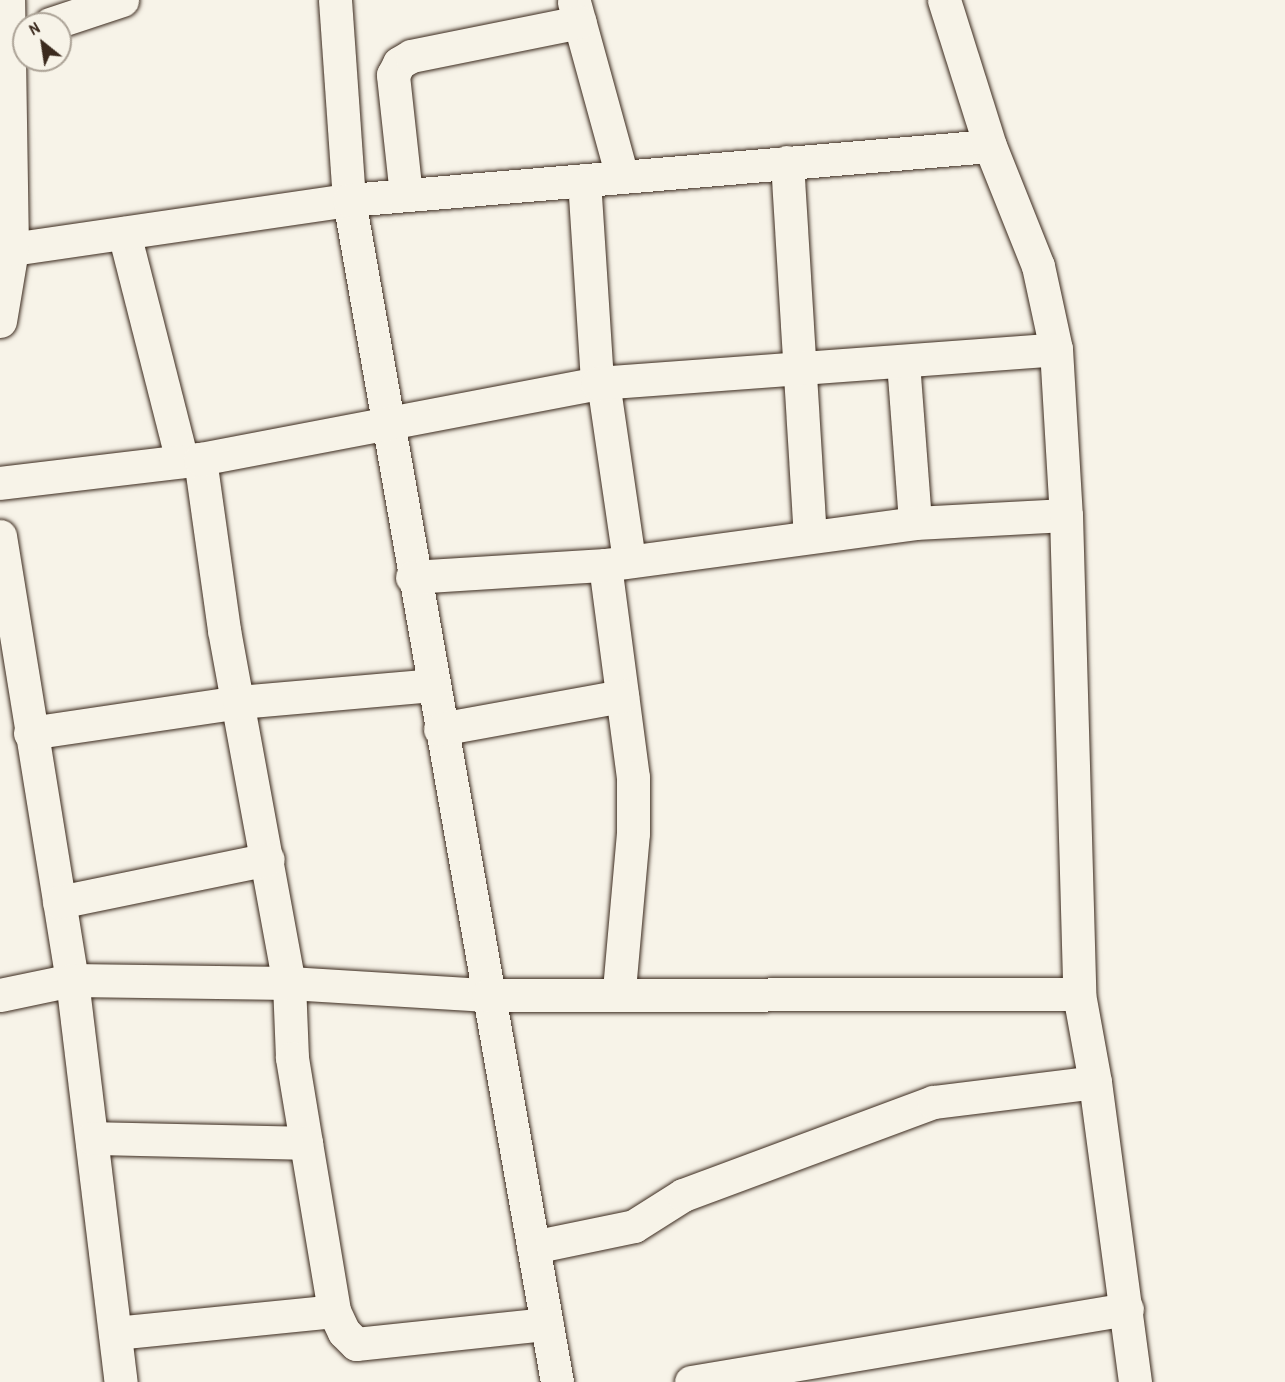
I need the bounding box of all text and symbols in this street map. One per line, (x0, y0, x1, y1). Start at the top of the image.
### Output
north arrow (12, 12, 72, 72)
text: N (25, 16, 43, 40)

